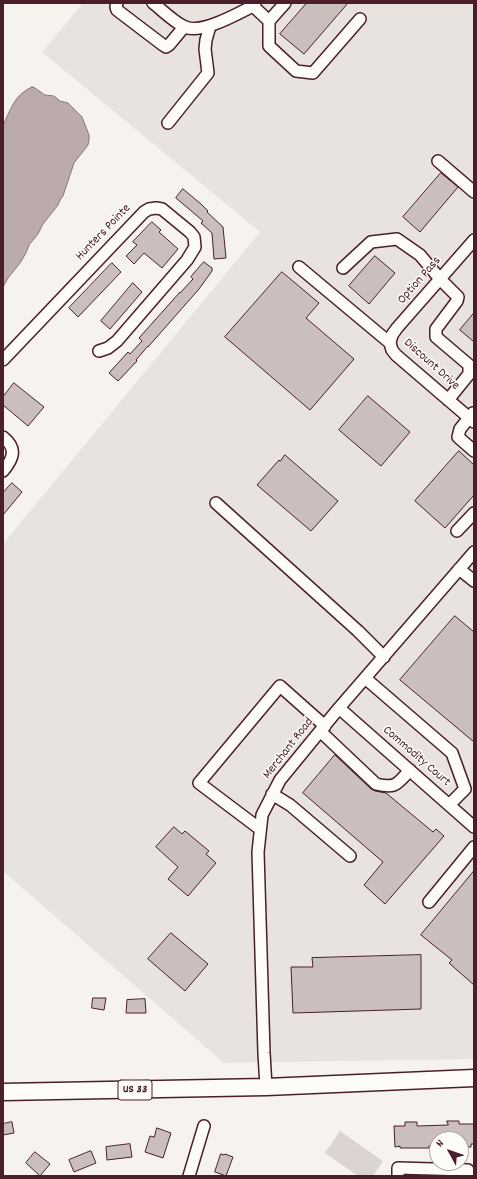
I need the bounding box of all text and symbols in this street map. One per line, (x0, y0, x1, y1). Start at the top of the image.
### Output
street label: Hunters Pointe (73, 201, 135, 265)
street label: Option Pass (395, 254, 445, 308)
street label: Discount Drive (400, 336, 462, 394)
street label: Merchant Road (260, 715, 318, 783)
street label: Commodity Court (379, 723, 453, 791)
road number: US 33 (118, 1080, 152, 1100)
north arrow (429, 1131, 469, 1171)
text: N (433, 1137, 448, 1151)

